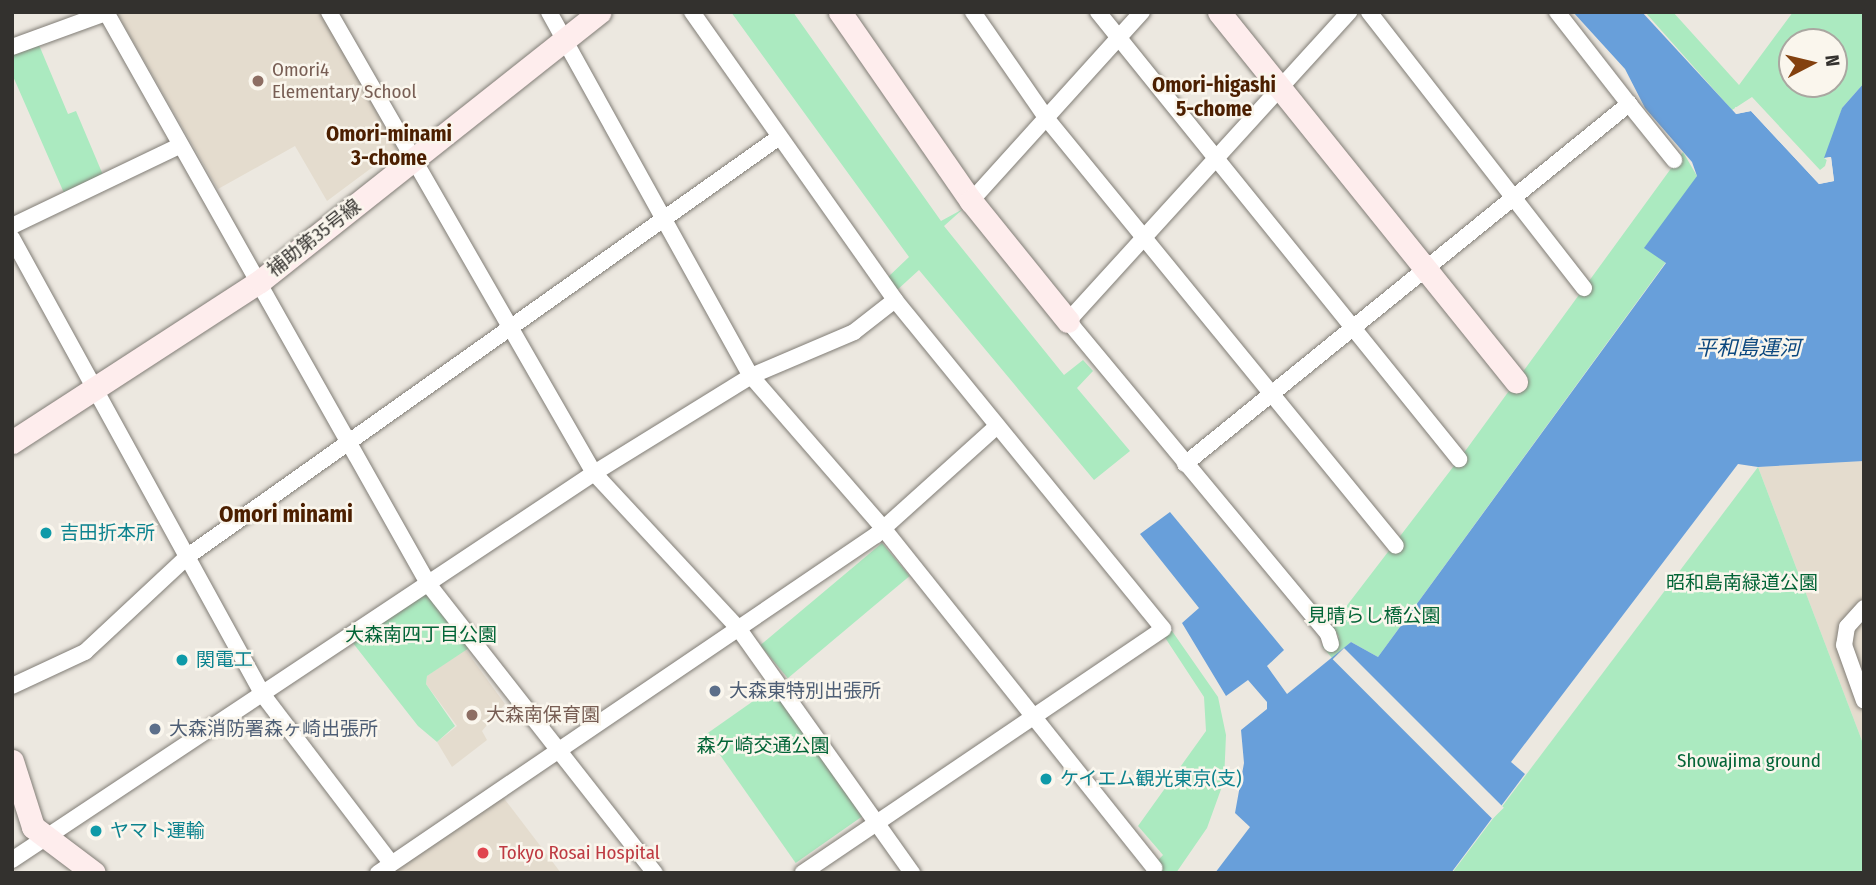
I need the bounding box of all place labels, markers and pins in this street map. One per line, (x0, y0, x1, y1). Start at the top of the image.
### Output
place label: Omori4 Elementary School (272, 59, 417, 103)
marker: Omori4 Elementary School (250, 73, 266, 89)
place label: 吉田折本所 (60, 522, 155, 544)
marker: 吉田折本所 (38, 525, 54, 541)
place label: 関電工 (196, 649, 253, 671)
marker: 関電工 (174, 652, 190, 668)
place label: 大森東特別出張所 (729, 680, 881, 702)
marker: 大森東特別出張所 (707, 683, 723, 699)
place label: 大森南保育園 (486, 704, 600, 726)
marker: 大森南保育園 (464, 707, 480, 723)
place label: 大森消防署森ヶ崎出張所 (169, 718, 378, 740)
marker: 大森消防署森ヶ崎出張所 (147, 721, 163, 737)
place label: ケイエム観光東京(支) (1060, 768, 1242, 790)
marker: ケイエム観光東京(支) (1038, 771, 1054, 787)
place label: ヤマト運輸 (110, 820, 205, 842)
marker: ヤマト運輸 (88, 823, 104, 839)
place label: Tokyo Rosai Hospital (499, 842, 660, 864)
marker: Tokyo Rosai Hospital (473, 843, 493, 863)

